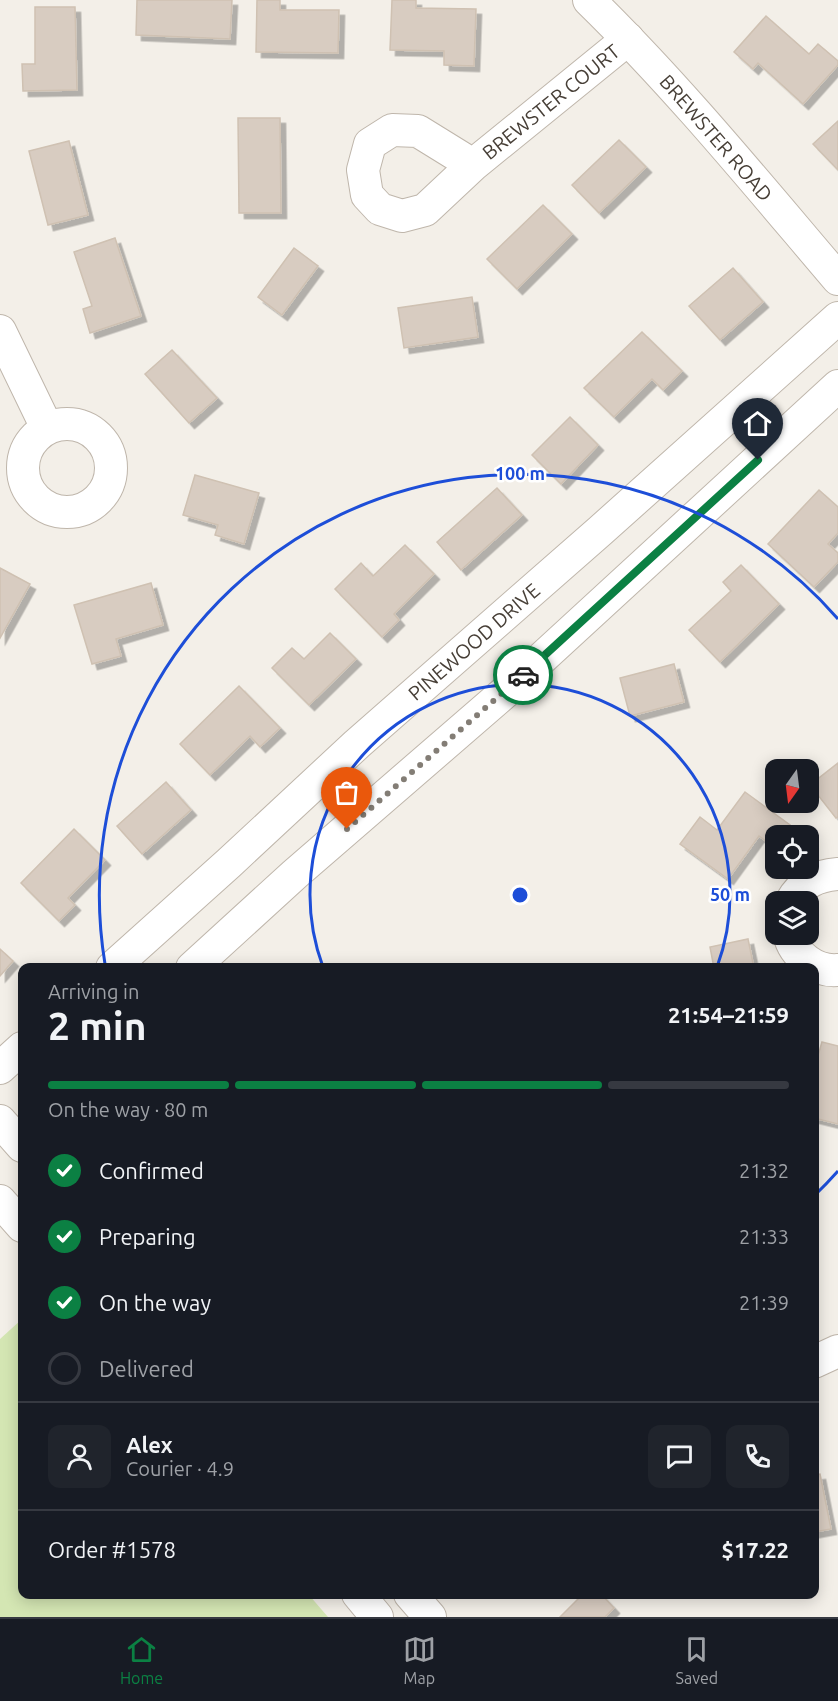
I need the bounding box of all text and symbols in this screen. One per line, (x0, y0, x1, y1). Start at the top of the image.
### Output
street label: BREWSTER COURT (478, 39, 624, 164)
street label: BREWSTER ROAD (655, 70, 777, 205)
pin (732, 398, 783, 460)
icon: home (741, 407, 774, 440)
text: 100 m (495, 463, 545, 483)
street label: PINEWOOD DRIVE (403, 578, 544, 705)
courier (493, 645, 553, 705)
icon: car (507, 659, 540, 692)
north arrow (765, 759, 819, 813)
map controls (765, 759, 819, 945)
pin (321, 767, 372, 829)
icon: bag (330, 776, 363, 809)
button: locate (765, 825, 819, 879)
text: 50 m (710, 884, 750, 904)
centre of rings (510, 885, 530, 905)
button: layers (765, 891, 819, 945)
text: Arriving in (48, 980, 139, 1003)
text: 21:54–21:59 (668, 1002, 789, 1027)
text: 2 min (48, 1004, 147, 1047)
text: On the way · 80 m (48, 1098, 208, 1121)
icon: check (48, 1154, 81, 1187)
text: Confirmed (99, 1158, 204, 1183)
text: 21:32 (739, 1159, 789, 1182)
icon: check (48, 1220, 81, 1253)
text: Preparing (99, 1224, 196, 1249)
text: 21:33 (739, 1225, 789, 1248)
icon: check (48, 1286, 81, 1319)
text: On the way (99, 1290, 211, 1315)
text: 21:39 (739, 1291, 789, 1314)
text: Delivered (99, 1356, 194, 1381)
button: person (48, 1425, 111, 1488)
button: chat (648, 1425, 711, 1488)
button: phone (726, 1425, 789, 1488)
text: Alex (126, 1432, 173, 1457)
text: Courier · 4.9 (126, 1457, 234, 1480)
text: Order #1578 (48, 1537, 176, 1562)
text: $17.22 (722, 1537, 789, 1562)
tab: Home (120, 1633, 163, 1687)
tab: Map (403, 1633, 436, 1687)
tab: Saved (676, 1633, 718, 1687)

